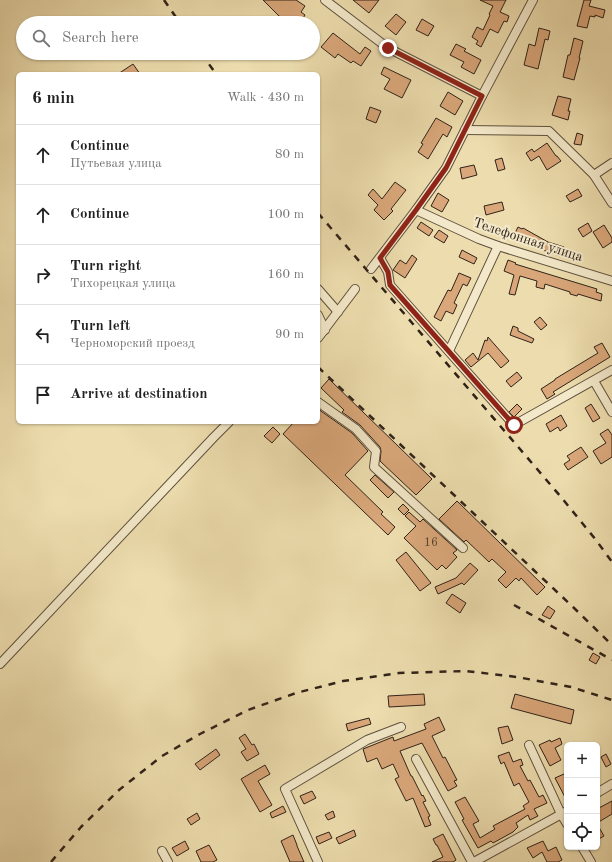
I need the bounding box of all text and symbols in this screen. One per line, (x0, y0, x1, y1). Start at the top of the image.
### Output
search box (16, 16, 320, 60)
icon: search (30, 27, 52, 49)
text: Search here (62, 31, 139, 46)
route end (379, 39, 397, 57)
text: 6 min (32, 90, 75, 107)
text: Walk · 430 m (227, 91, 304, 104)
text: Continue (70, 139, 129, 154)
icon: ahead (32, 144, 54, 166)
text: 80 m (275, 148, 304, 161)
text: Путьевая улица (70, 157, 162, 170)
icon: ahead (32, 204, 54, 226)
text: Continue (70, 207, 129, 222)
text: 100 m (267, 208, 304, 221)
street label: Телефонная улица (471, 216, 585, 265)
text: Turn right (70, 259, 141, 274)
icon: right (32, 264, 54, 286)
text: 160 m (267, 268, 304, 281)
text: Тихорецкая улица (70, 277, 176, 290)
text: Turn left (70, 319, 130, 334)
icon: left (32, 324, 54, 346)
text: 90 m (275, 328, 304, 341)
text: Черноморский проезд (70, 337, 195, 350)
icon: arrive (32, 384, 54, 406)
text: Arrive at destination (70, 387, 208, 402)
route start (505, 416, 523, 434)
house number: 16 (424, 537, 438, 549)
map controls (564, 742, 600, 850)
button: + (564, 742, 600, 778)
button: − (564, 778, 600, 814)
button: locate (564, 814, 600, 850)

